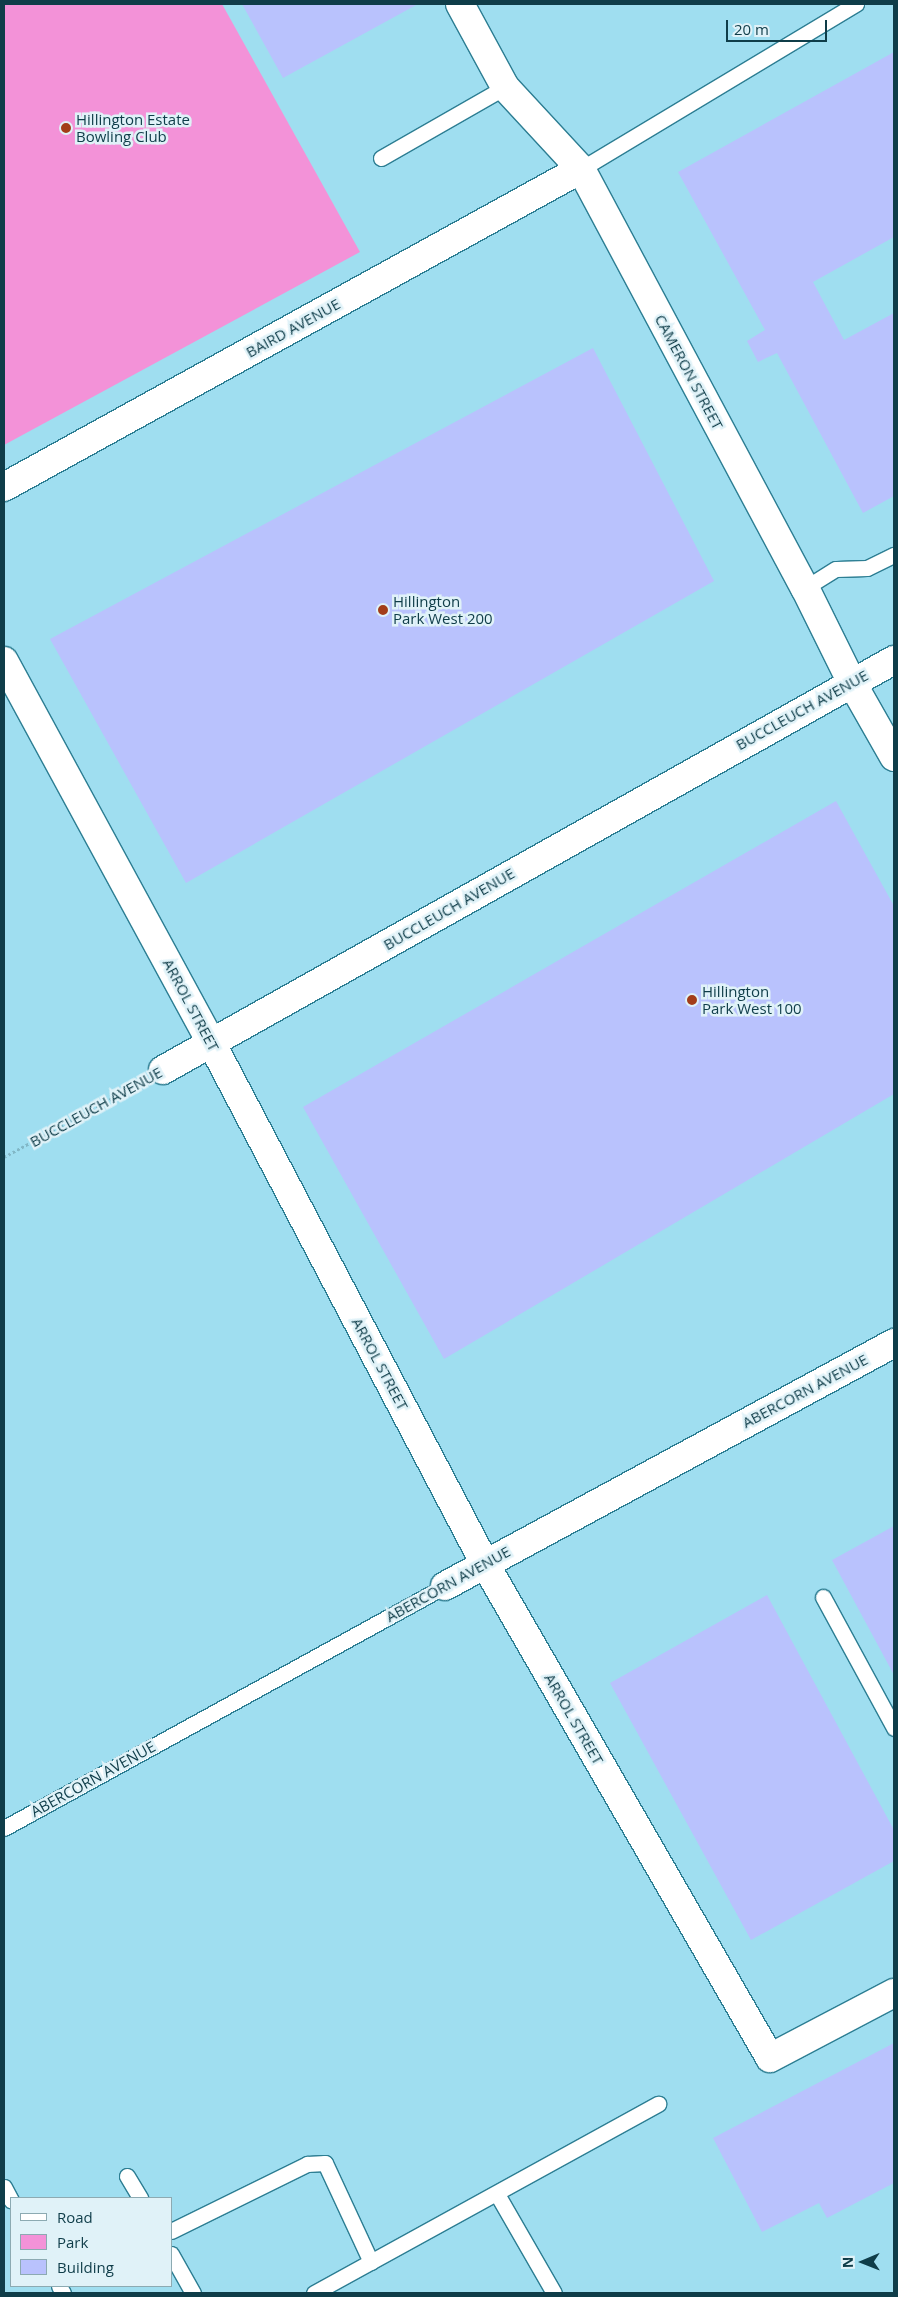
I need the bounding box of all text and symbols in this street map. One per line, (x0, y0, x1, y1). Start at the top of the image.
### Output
scale bar (728, 10, 829, 42)
text: 20 m (734, 19, 769, 39)
place label: Hillington Estate Bowling Club (76, 110, 190, 145)
marker: Hillington Estate Bowling Club (60, 122, 72, 134)
street label: BAIRD AVENUE (243, 295, 343, 361)
street label: CAMERON STREET (651, 311, 727, 433)
place label: Hillington Park West 200 (393, 592, 493, 627)
marker: Hillington Park West 200 (377, 604, 389, 616)
street label: BUCCLEUCH AVENUE (733, 666, 871, 754)
street label: BUCCLEUCH AVENUE (380, 864, 518, 954)
street label: ARROL STREET (159, 956, 223, 1054)
place label: Hillington Park West 100 (702, 982, 802, 1017)
marker: Hillington Park West 100 (686, 994, 698, 1006)
street label: BUCCLEUCH AVENUE (27, 1063, 165, 1151)
street label: ARROL STREET (348, 1315, 412, 1413)
street label: ABERCORN AVENUE (739, 1350, 871, 1432)
street label: ABERCORN AVENUE (383, 1542, 513, 1626)
street label: ARROL STREET (541, 1670, 607, 1768)
street label: ABERCORN AVENUE (28, 1737, 158, 1821)
legend (10, 2197, 172, 2287)
text: Road (57, 2207, 93, 2227)
text: Park (57, 2232, 88, 2252)
north arrow (838, 2237, 888, 2287)
text: N (838, 2256, 857, 2268)
text: Building (57, 2257, 114, 2277)

